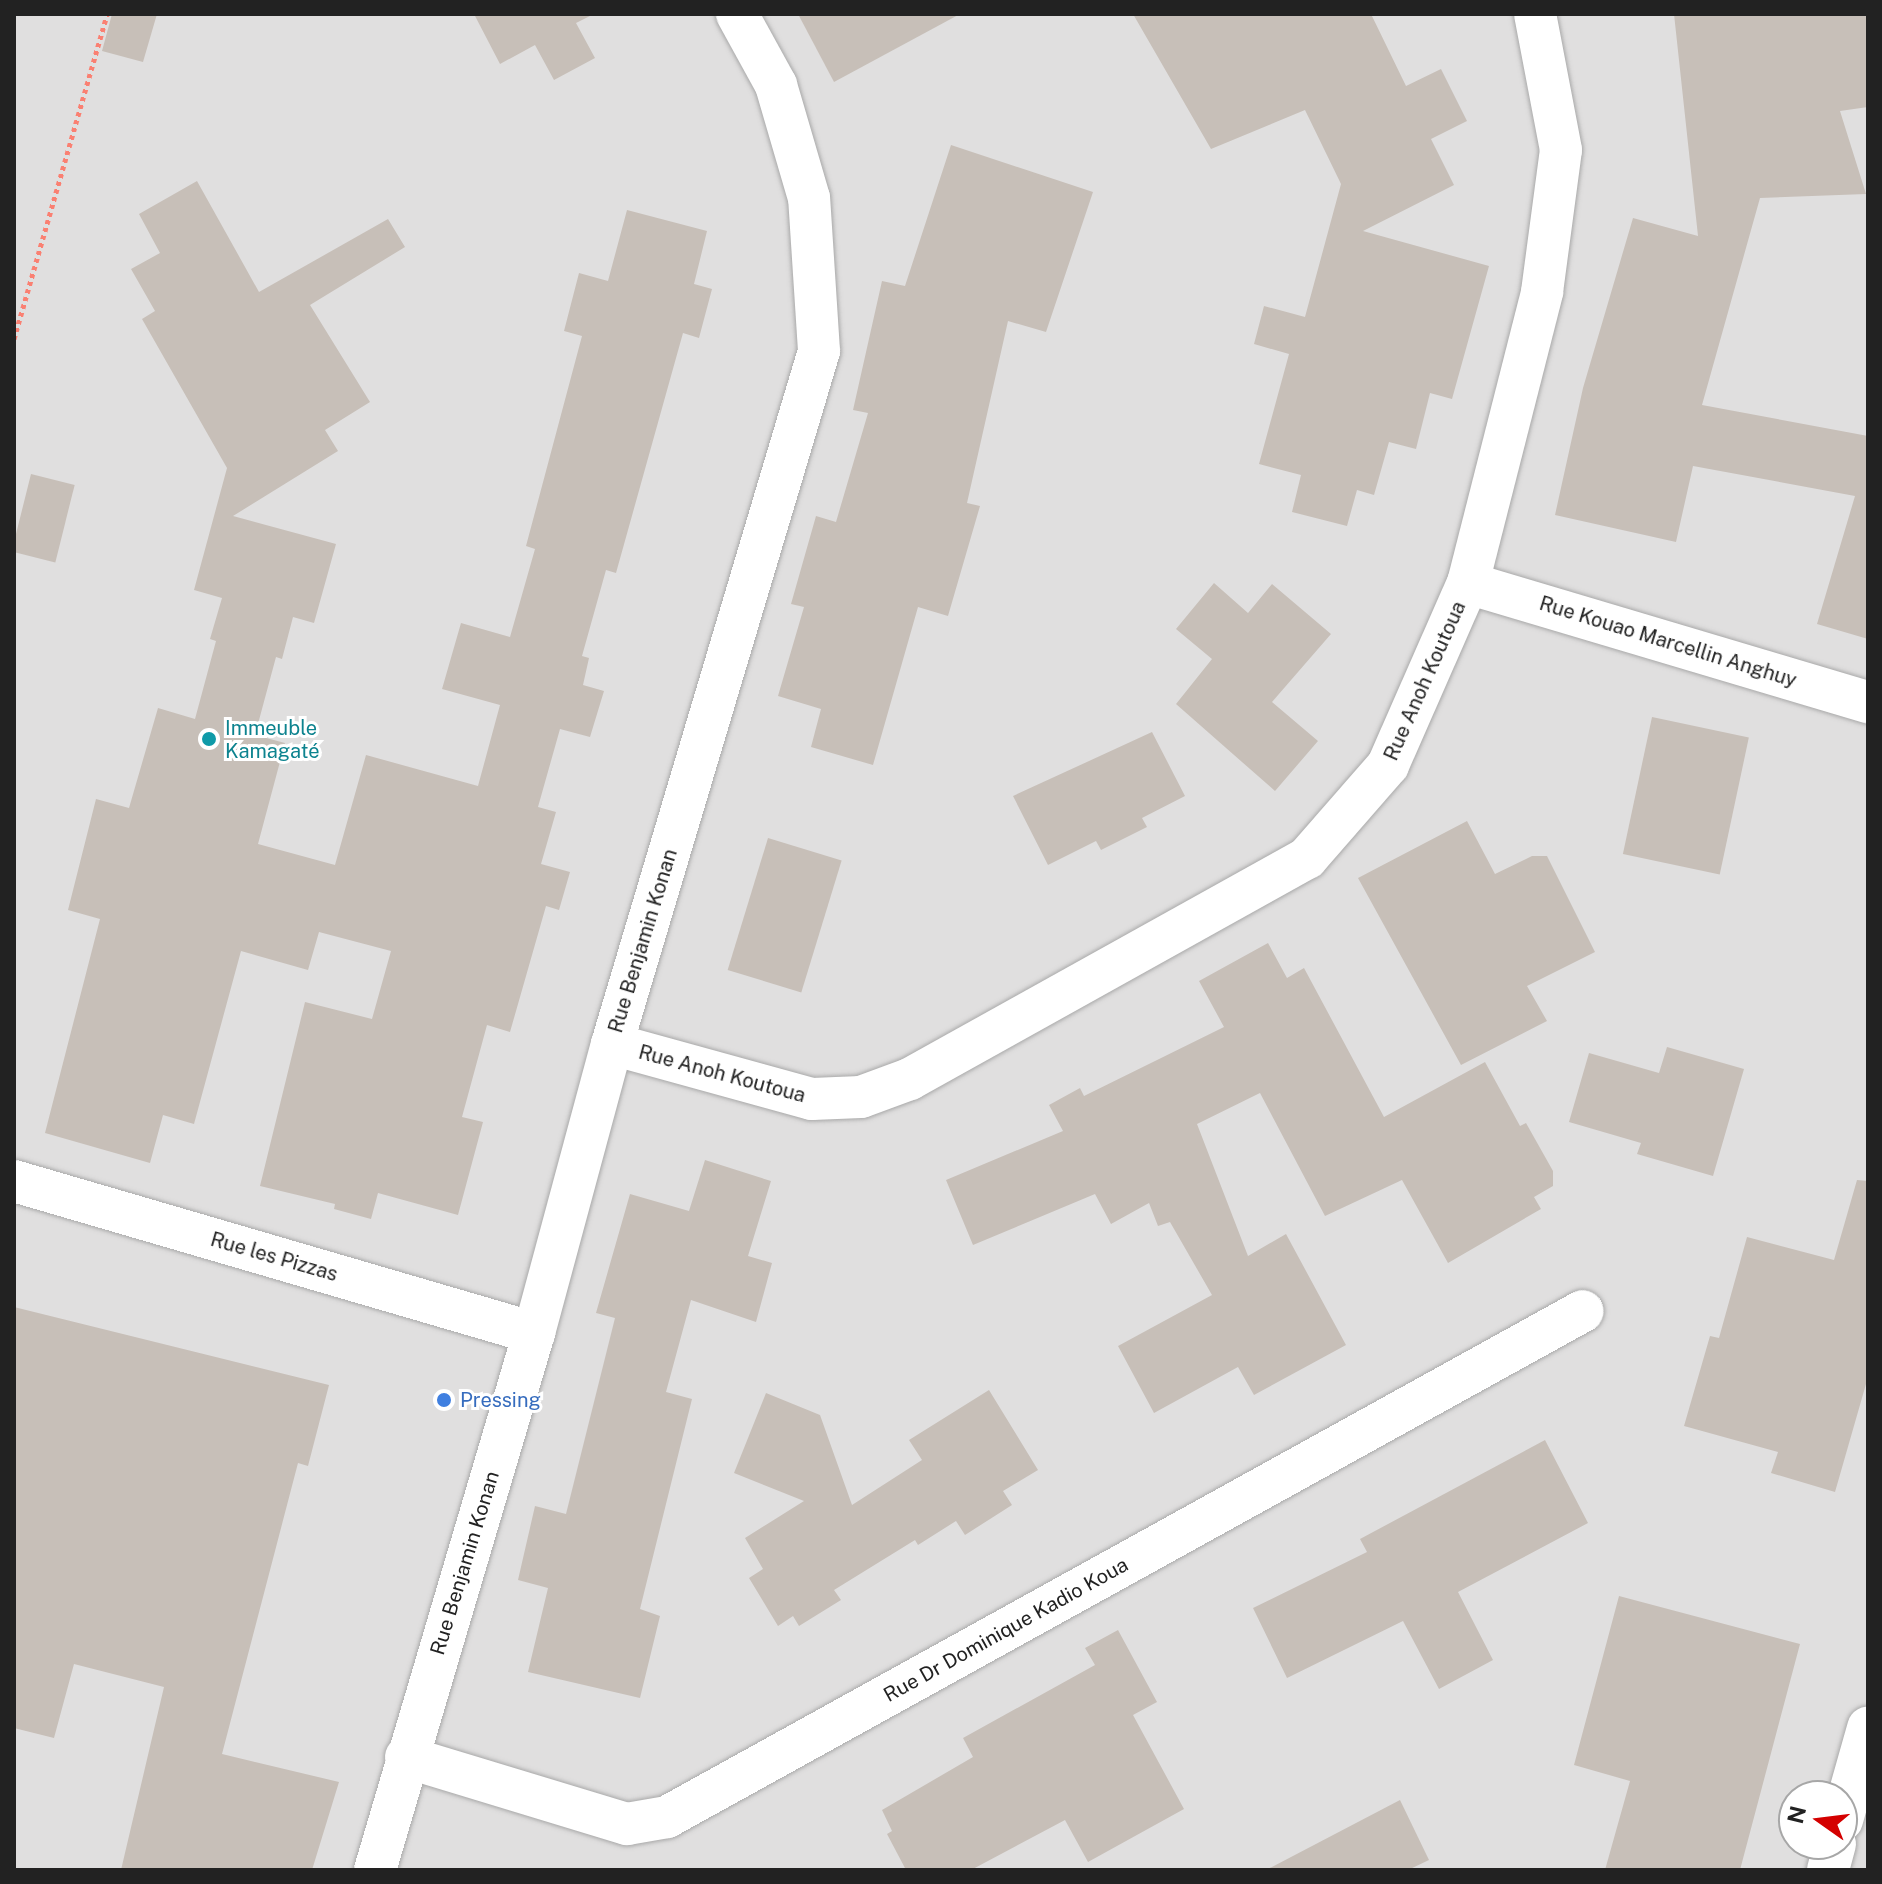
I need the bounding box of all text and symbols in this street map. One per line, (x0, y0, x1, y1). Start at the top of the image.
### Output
street label: Rue Kouao Marcellin Anghuy (1536, 591, 1800, 693)
street label: Rue Anoh Koutoua (1379, 598, 1471, 764)
place label: Immeuble Kamagaté (225, 716, 319, 763)
marker: Immeuble Kamagaté (200, 730, 218, 748)
street label: Rue Benjamin Konan (604, 846, 682, 1036)
street label: Rue Anoh Koutoua (636, 1040, 808, 1108)
street label: Rue les Pizzas (208, 1227, 340, 1287)
place label: Pressing (460, 1388, 541, 1412)
marker: Pressing (435, 1391, 453, 1409)
street label: Rue Benjamin Konan (426, 1468, 504, 1658)
street label: Rue Dr Dominique Kadio Koua (879, 1553, 1133, 1707)
north arrow (1778, 1780, 1858, 1860)
text: N (1782, 1803, 1811, 1826)

